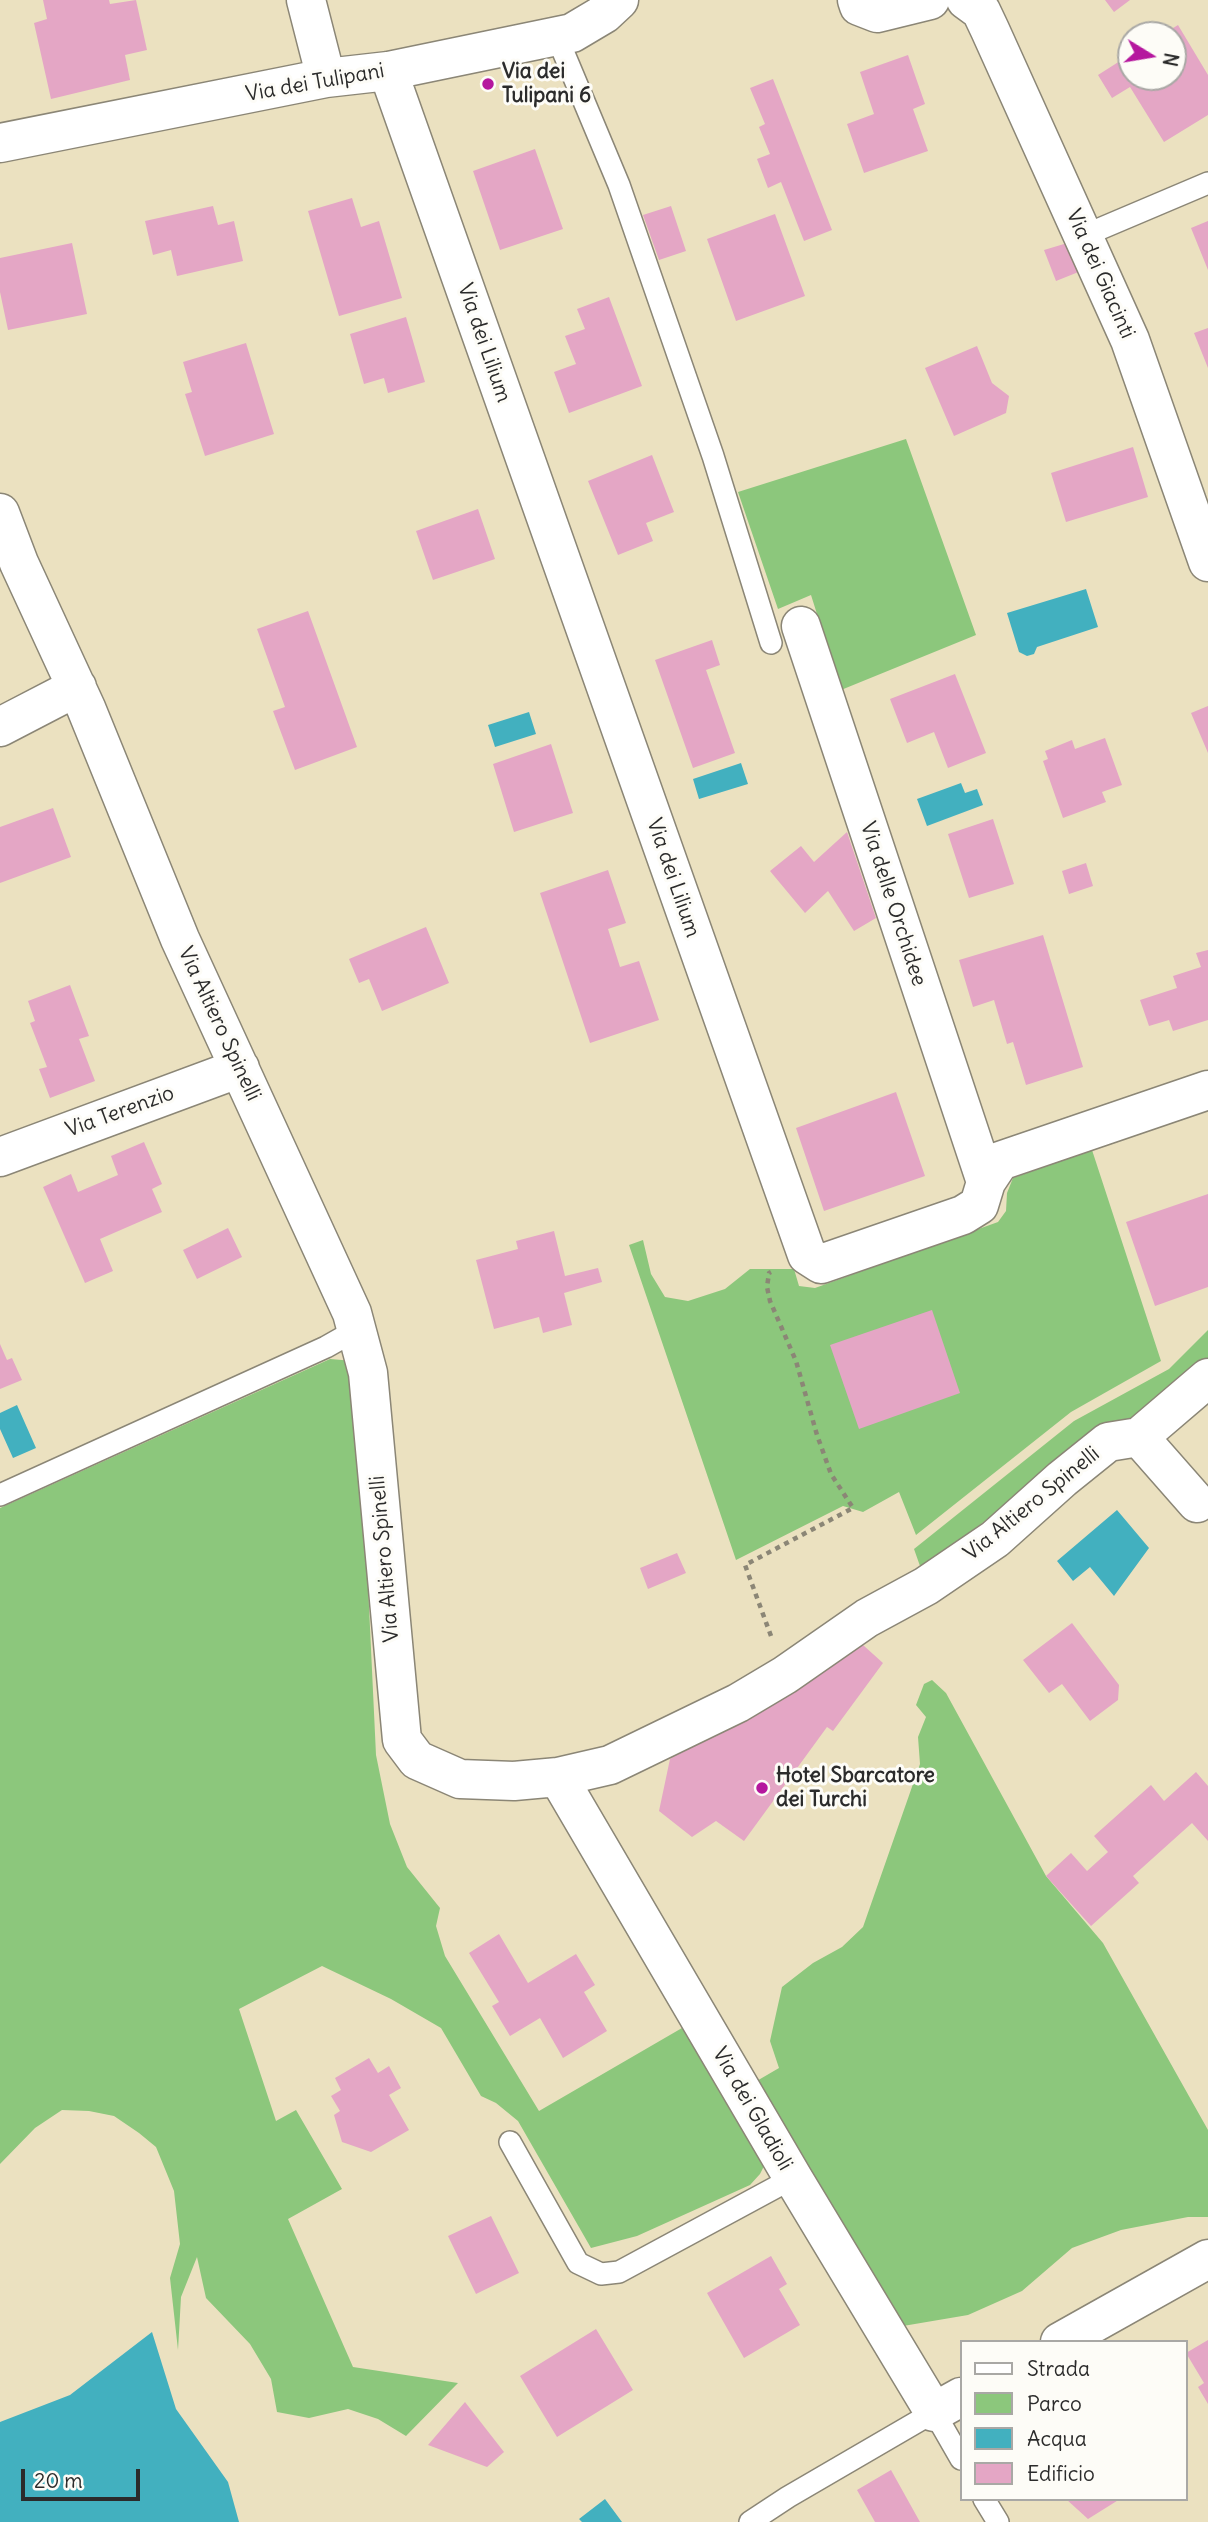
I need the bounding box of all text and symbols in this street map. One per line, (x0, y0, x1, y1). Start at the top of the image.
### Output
north arrow (1117, 21, 1187, 91)
text: N (1158, 51, 1184, 68)
street label: Via dei Tulipani (244, 58, 386, 108)
place label: Via dei Tulipani 6 (502, 59, 591, 109)
marker: Via dei Tulipani 6 (480, 76, 496, 92)
street label: Via dei Giacinti (1060, 205, 1140, 343)
street label: Via dei Lilium (452, 280, 516, 406)
street label: Via dei Lilium (641, 815, 705, 941)
street label: Via delle Orchidee (855, 819, 931, 989)
street label: Via Altiero Spinelli (172, 943, 266, 1105)
street label: Via Terenzio (62, 1081, 178, 1143)
street label: Via Altiero Spinelli (959, 1442, 1105, 1566)
street label: Via Altiero Spinelli (365, 1475, 405, 1643)
place label: Hotel Sbarcatore dei Turchi (776, 1763, 935, 1813)
marker: Hotel Sbarcatore dei Turchi (754, 1780, 770, 1796)
street label: Via dei Gladioli (707, 2043, 797, 2175)
legend (960, 2340, 1187, 2501)
text: Strada (1027, 2355, 1090, 2382)
text: Parco (1027, 2390, 1082, 2417)
text: Acqua (1027, 2425, 1087, 2452)
scale bar (24, 2456, 144, 2500)
text: Edificio (1027, 2460, 1095, 2487)
text: 20 m (34, 2467, 83, 2494)

